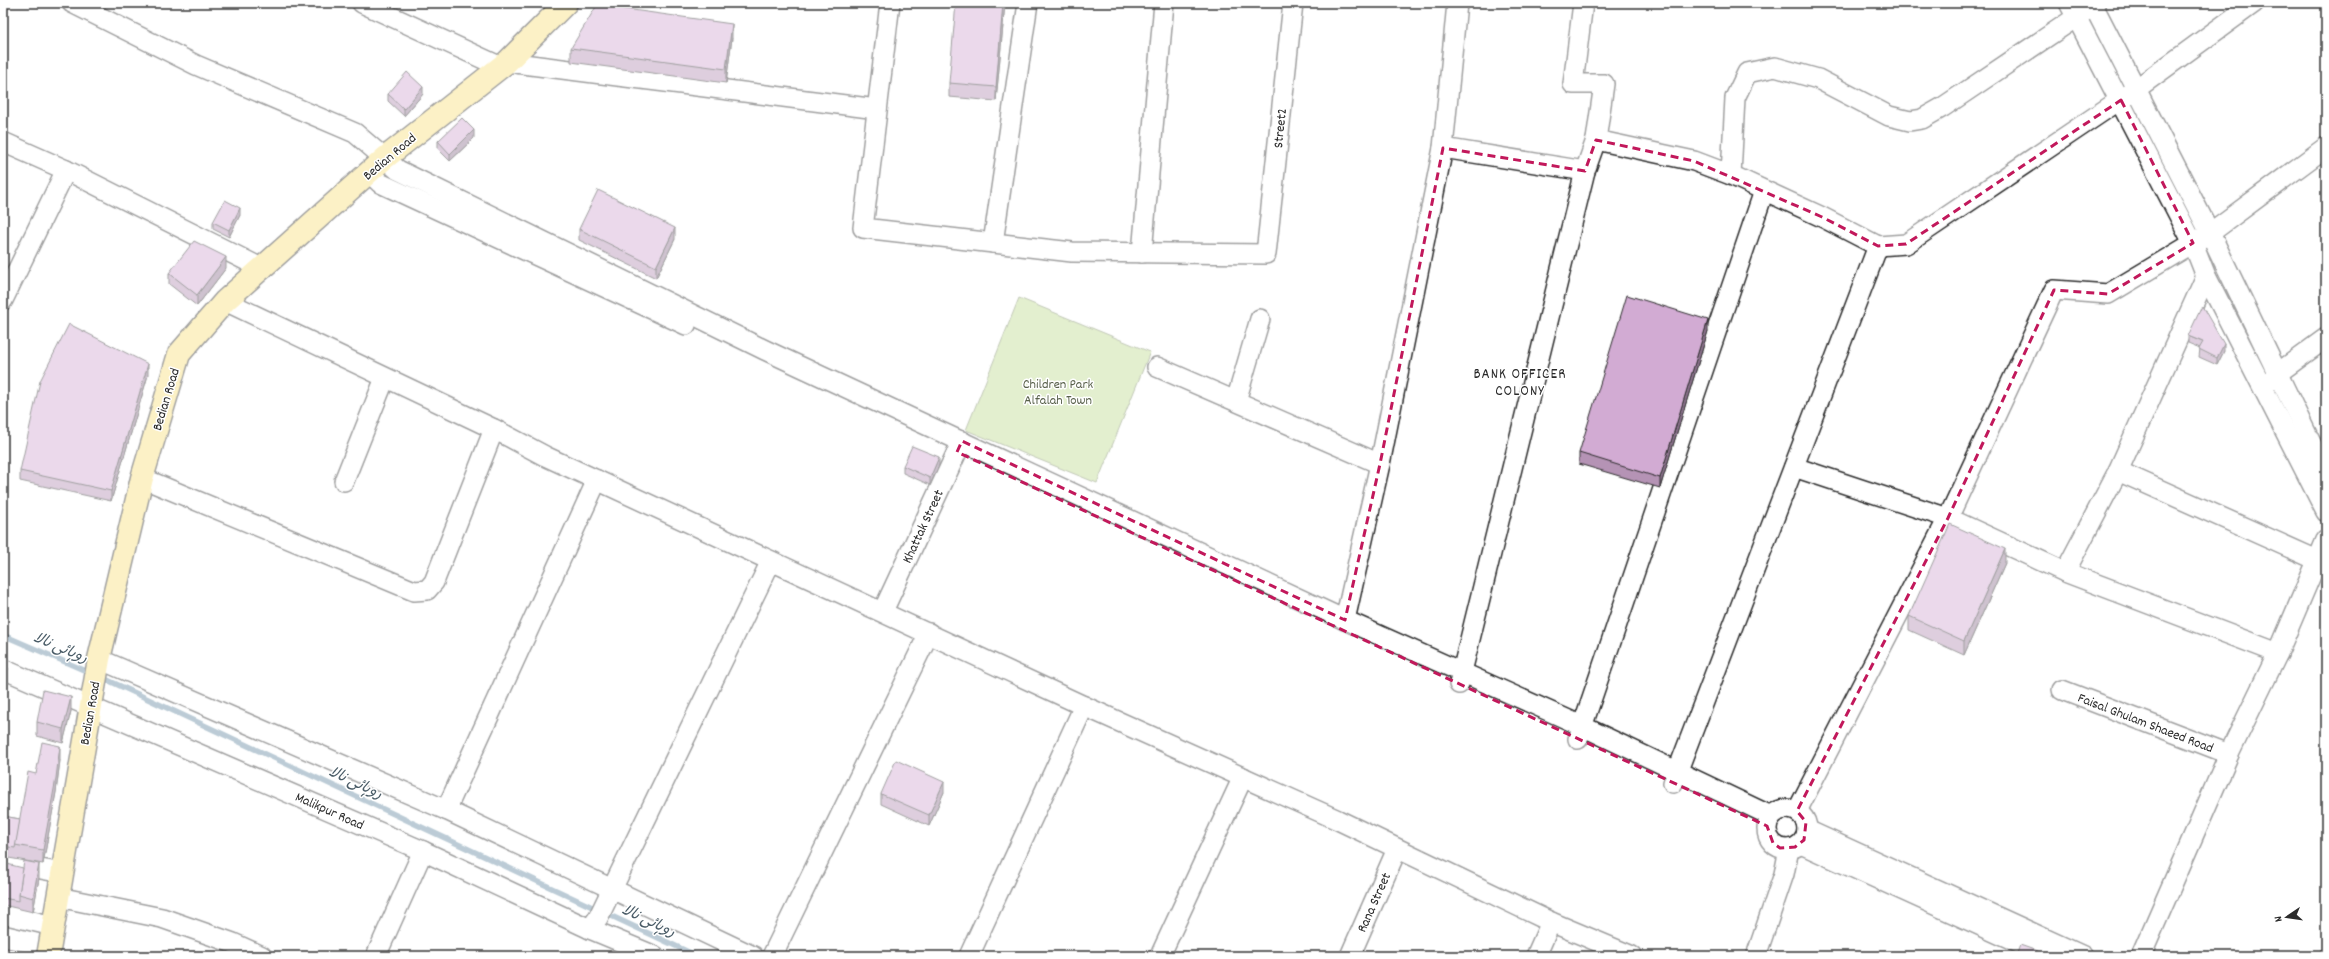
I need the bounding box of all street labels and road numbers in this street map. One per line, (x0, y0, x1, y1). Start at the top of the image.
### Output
street label: Street2 (1269, 107, 1293, 149)
street label: Bedian Road (359, 129, 421, 186)
street label: Bedian Road (148, 366, 186, 433)
street label: Khattak Street (898, 487, 950, 567)
street label: Bedian Road (76, 680, 106, 747)
street label: Faisal Ghulam Shaeed Road (2074, 689, 2216, 759)
street label: Malikpur Road (292, 788, 367, 836)
street label: Rana Street (1353, 870, 1397, 936)

